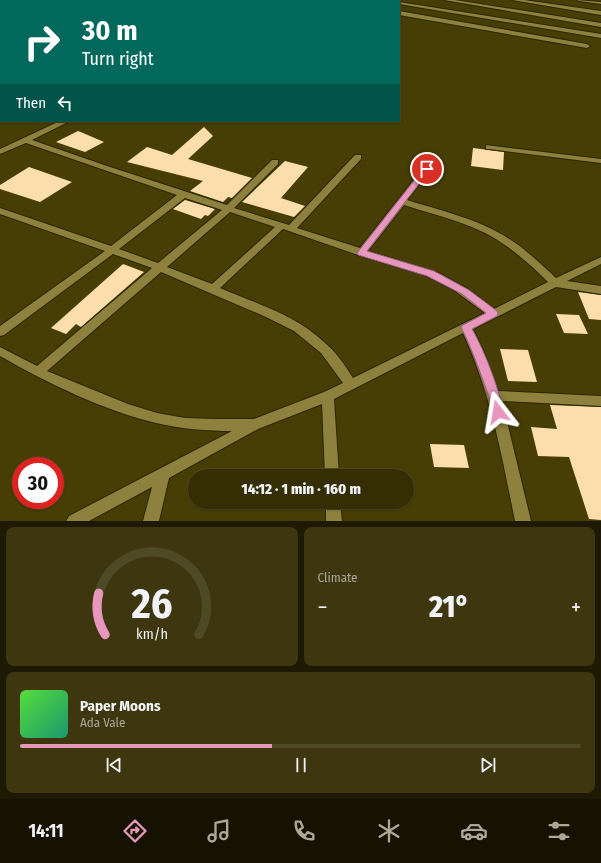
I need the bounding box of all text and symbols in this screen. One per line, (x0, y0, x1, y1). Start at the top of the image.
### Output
text: 30 m (82, 14, 138, 47)
icon: right (16, 16, 68, 68)
text: Turn right (82, 48, 154, 70)
icon: left (54, 92, 76, 114)
text: Then (16, 94, 46, 112)
pin (410, 152, 444, 186)
icon: arrive (416, 158, 438, 180)
position arrow (477, 391, 519, 433)
speed limit sign: 30 (12, 457, 64, 509)
text: 14:12 · 1 min · 160 m (241, 480, 361, 498)
text: Climate (318, 570, 358, 585)
text: 26 (130, 578, 172, 628)
text: 21° (429, 589, 470, 625)
text: − (318, 594, 327, 621)
text: + (571, 594, 581, 621)
text: km/h (136, 625, 168, 642)
text: Paper Moons (80, 697, 161, 715)
text: Ada Vale (80, 715, 125, 730)
icon: previous (103, 754, 125, 776)
icon: pause (290, 754, 312, 776)
icon: next (477, 754, 499, 776)
icon: directions (121, 817, 149, 845)
icon: music (205, 817, 233, 845)
icon: phone (290, 817, 318, 845)
icon: climate (375, 817, 403, 845)
icon: car (460, 817, 488, 845)
icon: filters (545, 817, 573, 845)
text: 14:11 (28, 820, 64, 842)

